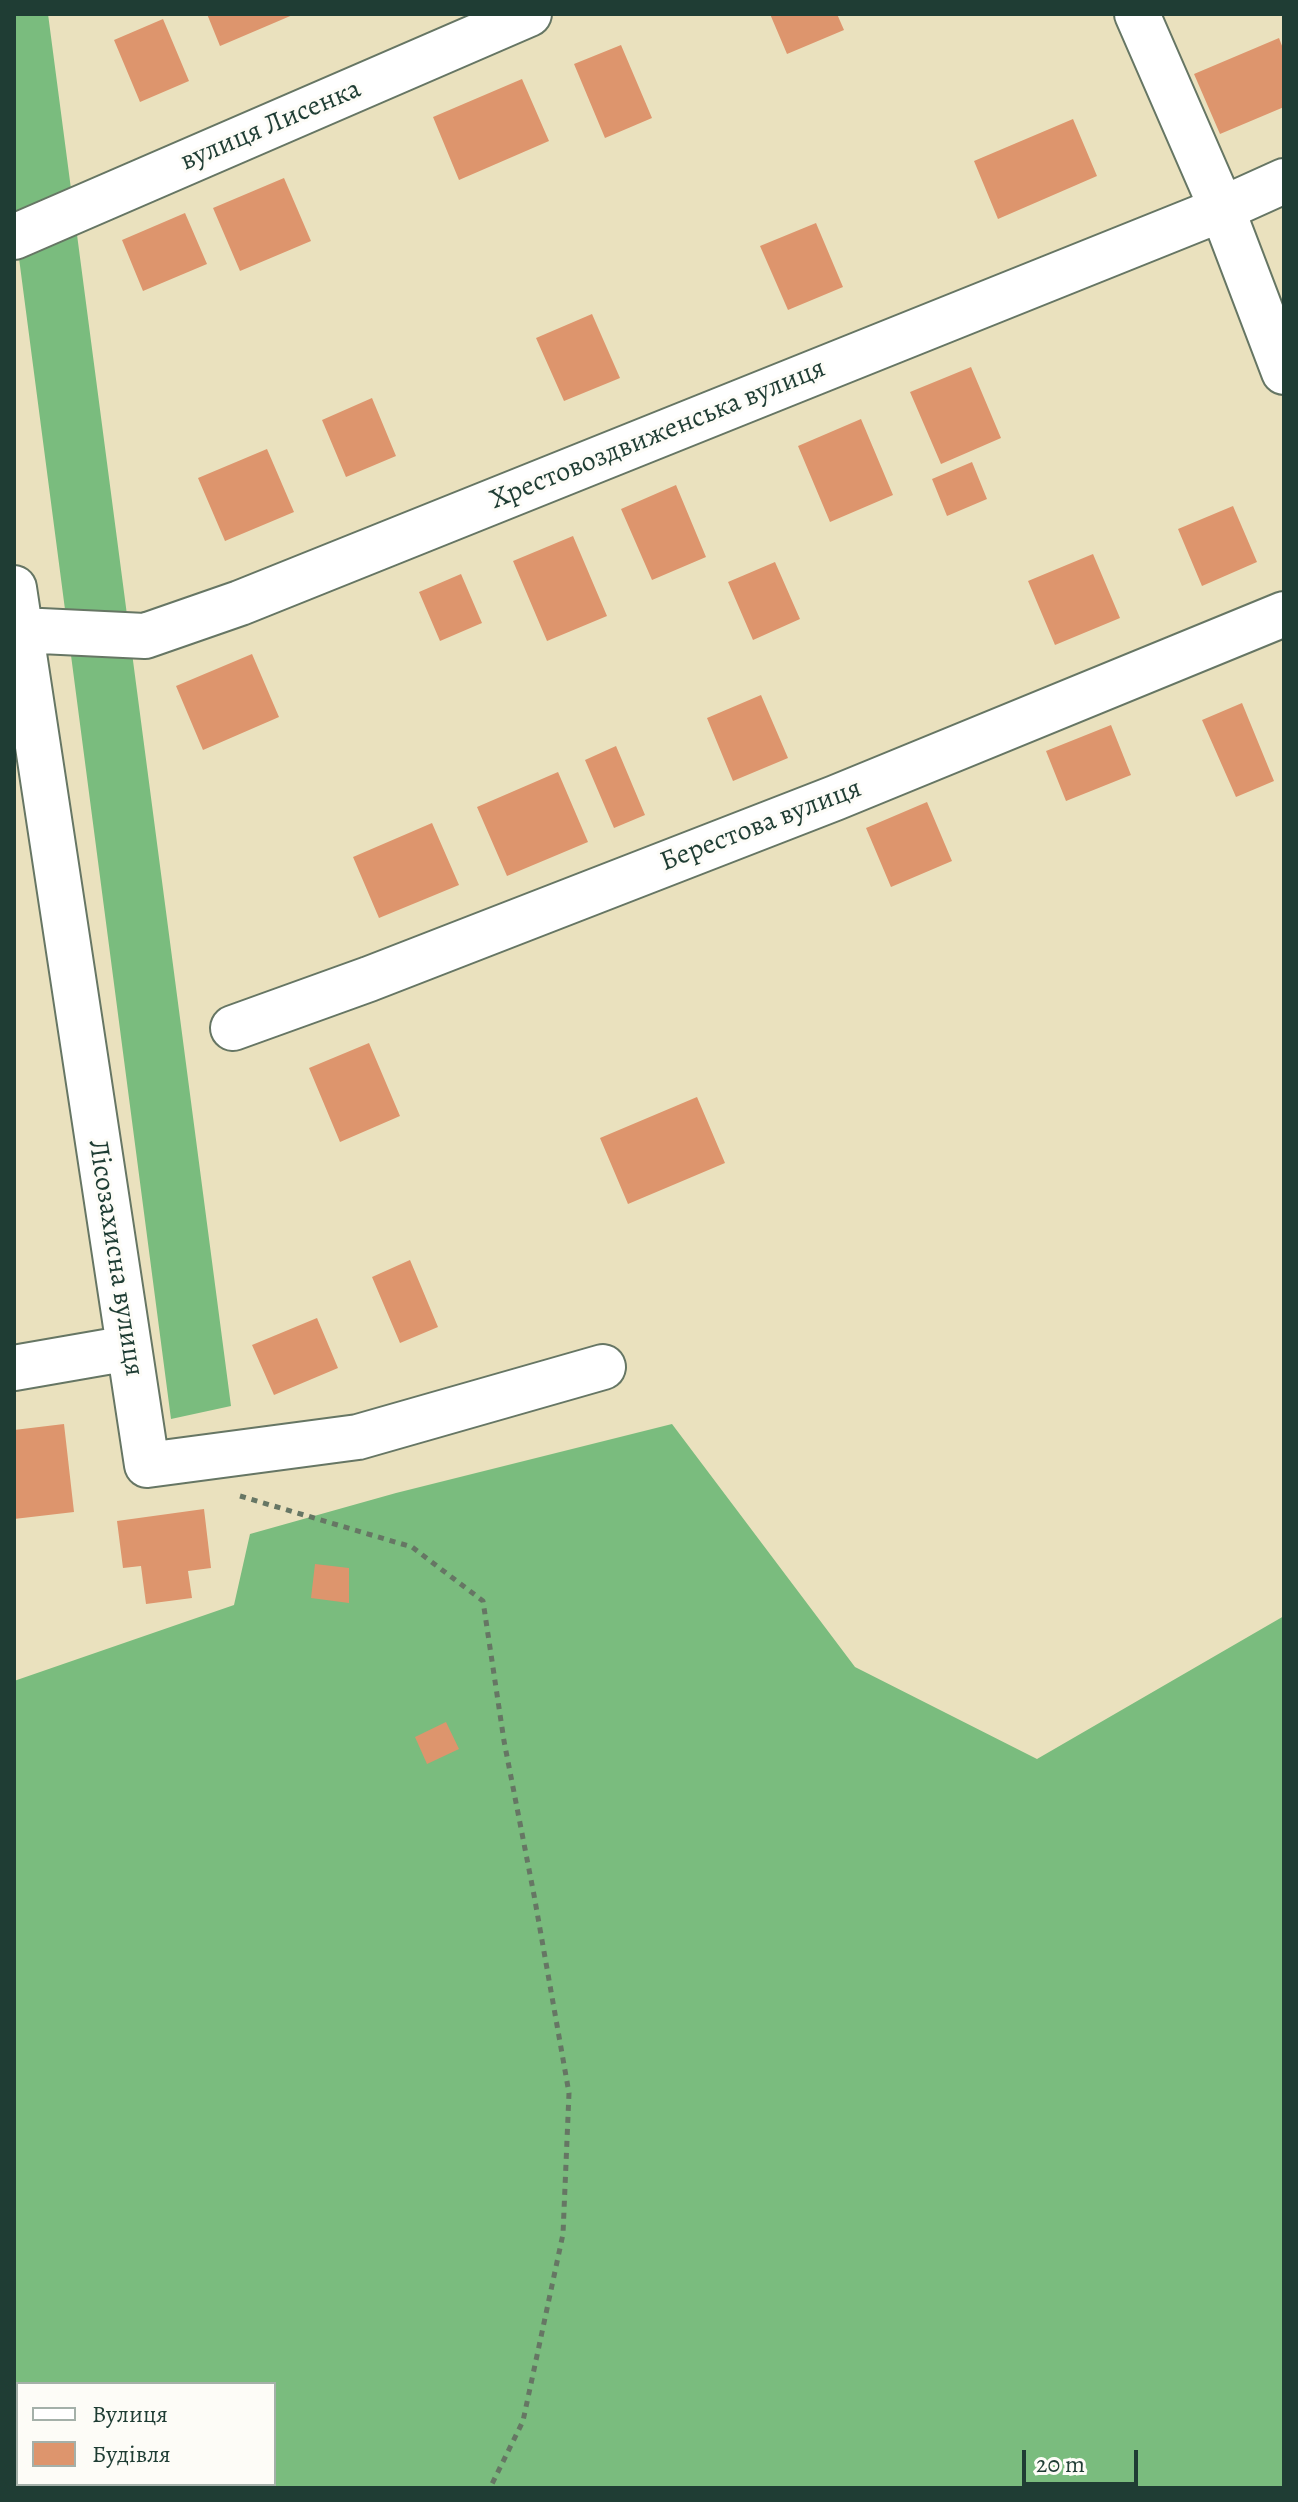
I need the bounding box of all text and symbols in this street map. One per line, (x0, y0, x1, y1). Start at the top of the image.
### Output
street label: вулиця Лисенка (176, 73, 366, 179)
street label: Хрестовоздвиженська вулиця (485, 352, 831, 518)
street label: Берестова вулиця (656, 772, 866, 880)
street label: Лісозахисна вулиця (80, 1137, 150, 1379)
legend (16, 2382, 276, 2486)
text: Вулиця (92, 2398, 168, 2430)
scale bar (1026, 2434, 1142, 2484)
text: Будівля (92, 2438, 171, 2470)
text: 20 m (1036, 2448, 1085, 2480)

